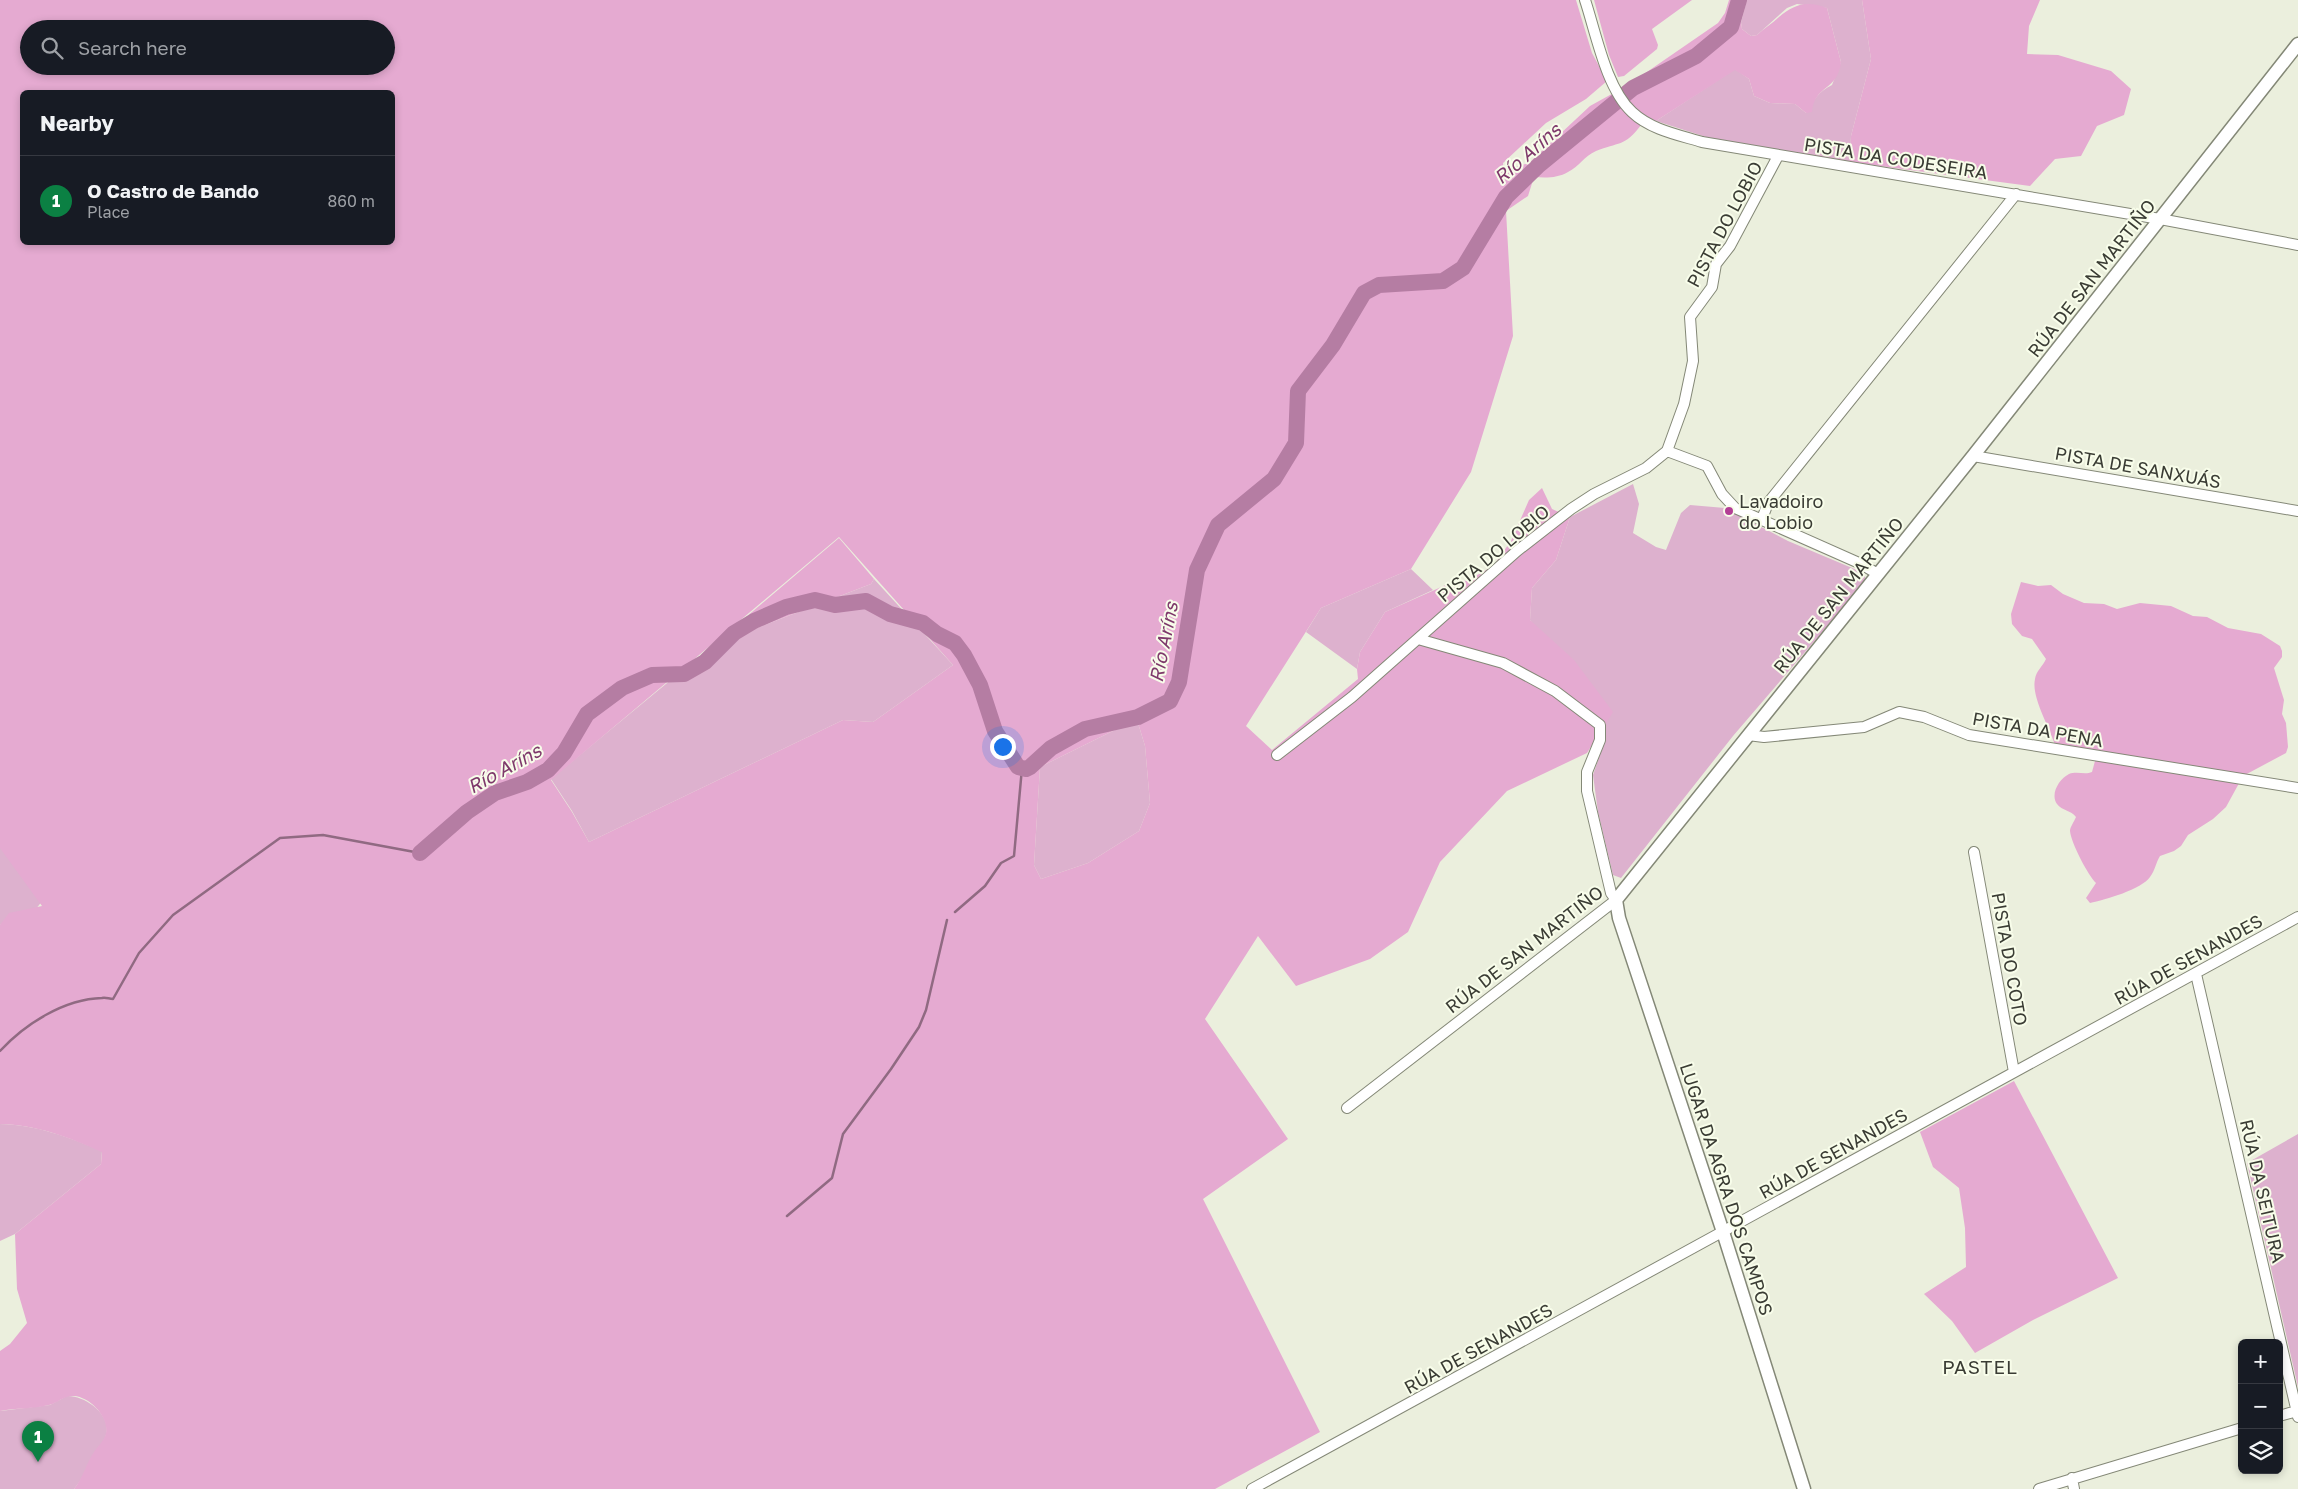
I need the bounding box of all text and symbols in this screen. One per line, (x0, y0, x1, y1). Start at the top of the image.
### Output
search box (20, 20, 395, 75)
icon: search (38, 34, 66, 62)
text: Search here (78, 36, 187, 59)
text: Nearby (40, 110, 114, 136)
water label: Río Aríns (1489, 117, 1566, 188)
street label: PISTA DA CODESEIRA (1803, 133, 1989, 183)
street label: PISTA DO LOBIO (1682, 157, 1766, 291)
text: O Castro de Bando (87, 179, 259, 202)
text: 1 (52, 191, 60, 211)
text: 860 m (327, 191, 375, 211)
street label: RÚA DE SAN MARTIÑO (2023, 195, 2159, 361)
text: Place (87, 202, 130, 222)
street label: PISTA DE SANXUÁS (2053, 442, 2223, 492)
place label: Lavadoiro do Lobio (1739, 490, 1823, 533)
street label: PISTA DO LOBIO (1433, 500, 1553, 606)
marker: Lavadoiro do Lobio (1723, 505, 1735, 517)
street label: RÚA DE SAN MARTIÑO (1768, 513, 1908, 677)
water label: Río Aríns (1144, 599, 1182, 684)
street label: PISTA DA PENA (1971, 707, 2105, 751)
your location (990, 734, 1016, 760)
water label: Río Aríns (463, 738, 546, 798)
street label: RÚA DE SAN MARTIÑO (1441, 881, 1607, 1017)
street label: PISTA DO COTO (1987, 891, 2033, 1027)
street label: RÚA DE SENANDES (2110, 909, 2266, 1009)
street label: LUGAR DA AGRA DOS CAMPOS (1676, 1060, 1778, 1318)
street label: RÚA DE SENANDES (1755, 1103, 1911, 1203)
street label: RÚA DA SEITURA (2236, 1117, 2290, 1265)
street label: RÚA DE SENANDES (1400, 1298, 1556, 1398)
map controls (2238, 1339, 2283, 1474)
button: + (2238, 1339, 2283, 1384)
district label: PASTEL (1942, 1355, 2018, 1378)
button: − (2238, 1384, 2283, 1429)
pin: 1 (22, 1421, 54, 1462)
button: layers (2238, 1429, 2283, 1474)

